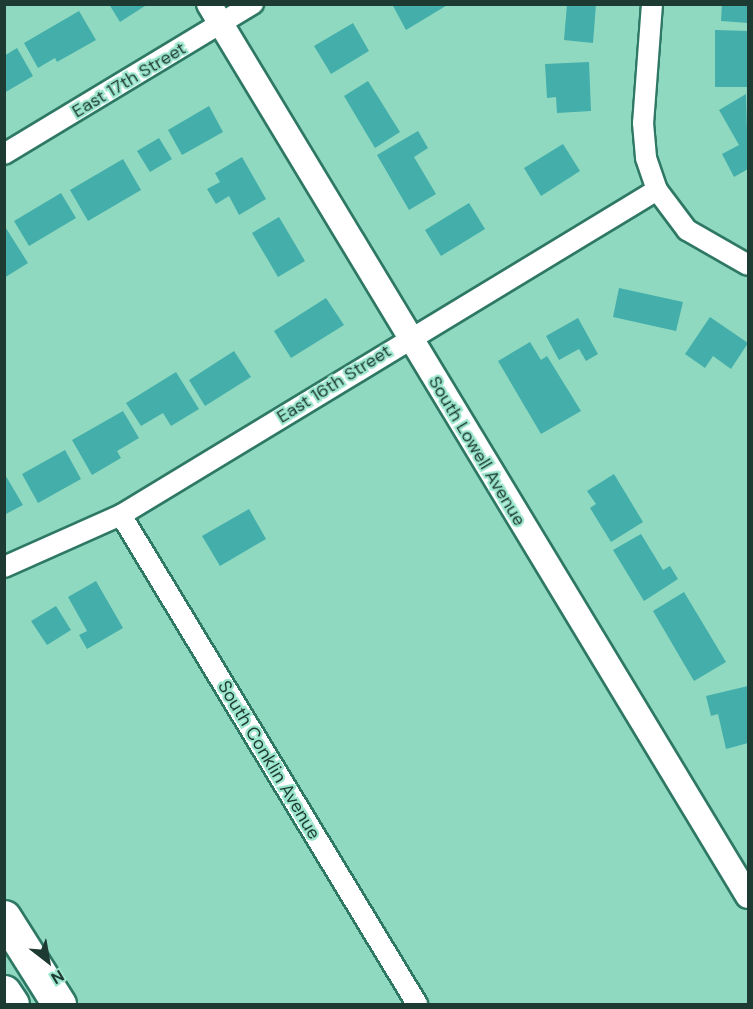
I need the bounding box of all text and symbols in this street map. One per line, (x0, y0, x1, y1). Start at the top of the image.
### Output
street label: East 17th Street (68, 38, 190, 122)
street label: East 16th Street (273, 340, 395, 428)
street label: South Lowell Avenue (424, 372, 530, 530)
street label: South Conklin Avenue (213, 677, 325, 843)
north arrow (18, 931, 78, 991)
text: N (47, 965, 68, 989)

